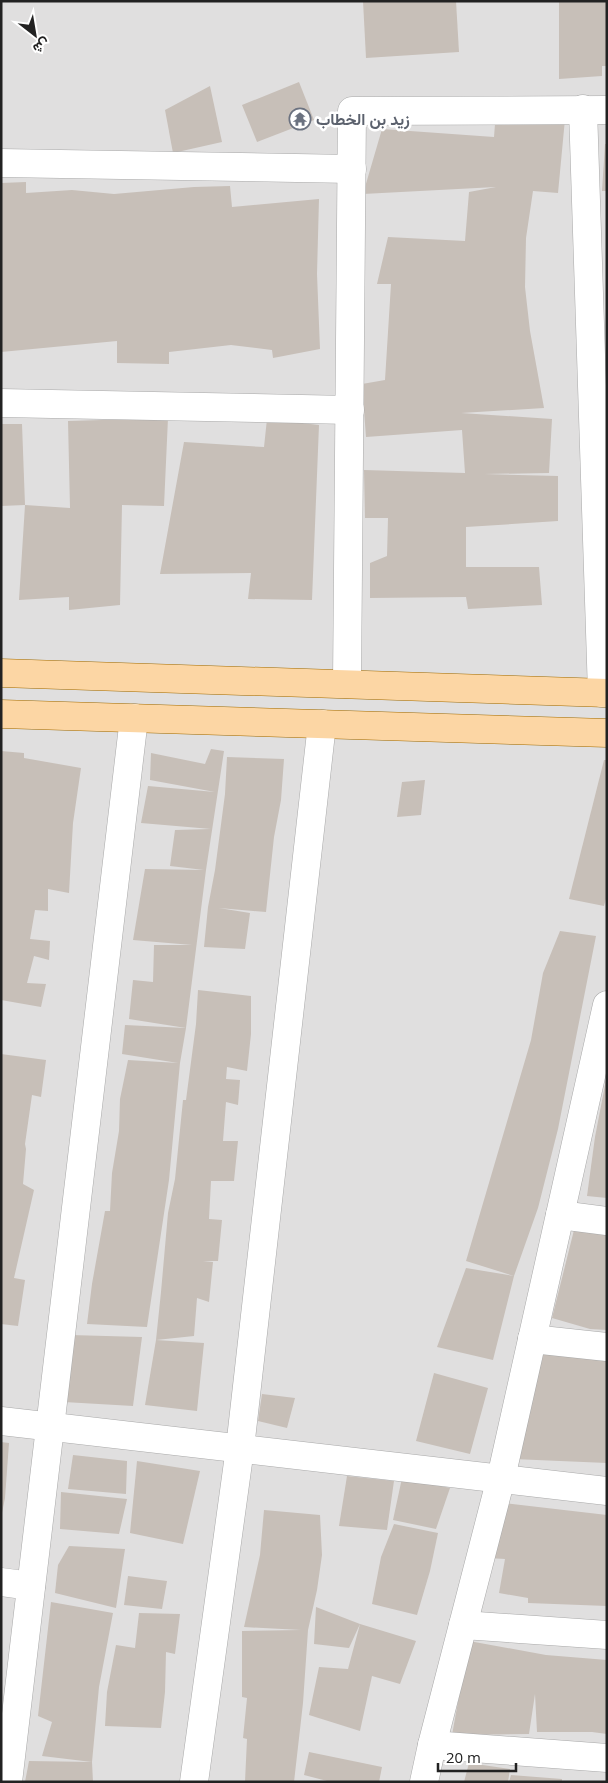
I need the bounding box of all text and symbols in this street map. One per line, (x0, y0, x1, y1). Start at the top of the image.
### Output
north arrow (10, 10, 60, 60)
text: ش (30, 34, 54, 59)
temple icon: زيد بن الخطاب (288, 107, 312, 131)
place label: زيد بن الخطاب (316, 108, 410, 130)
scale bar (438, 1740, 516, 1772)
text: 20 m (446, 1747, 481, 1767)

